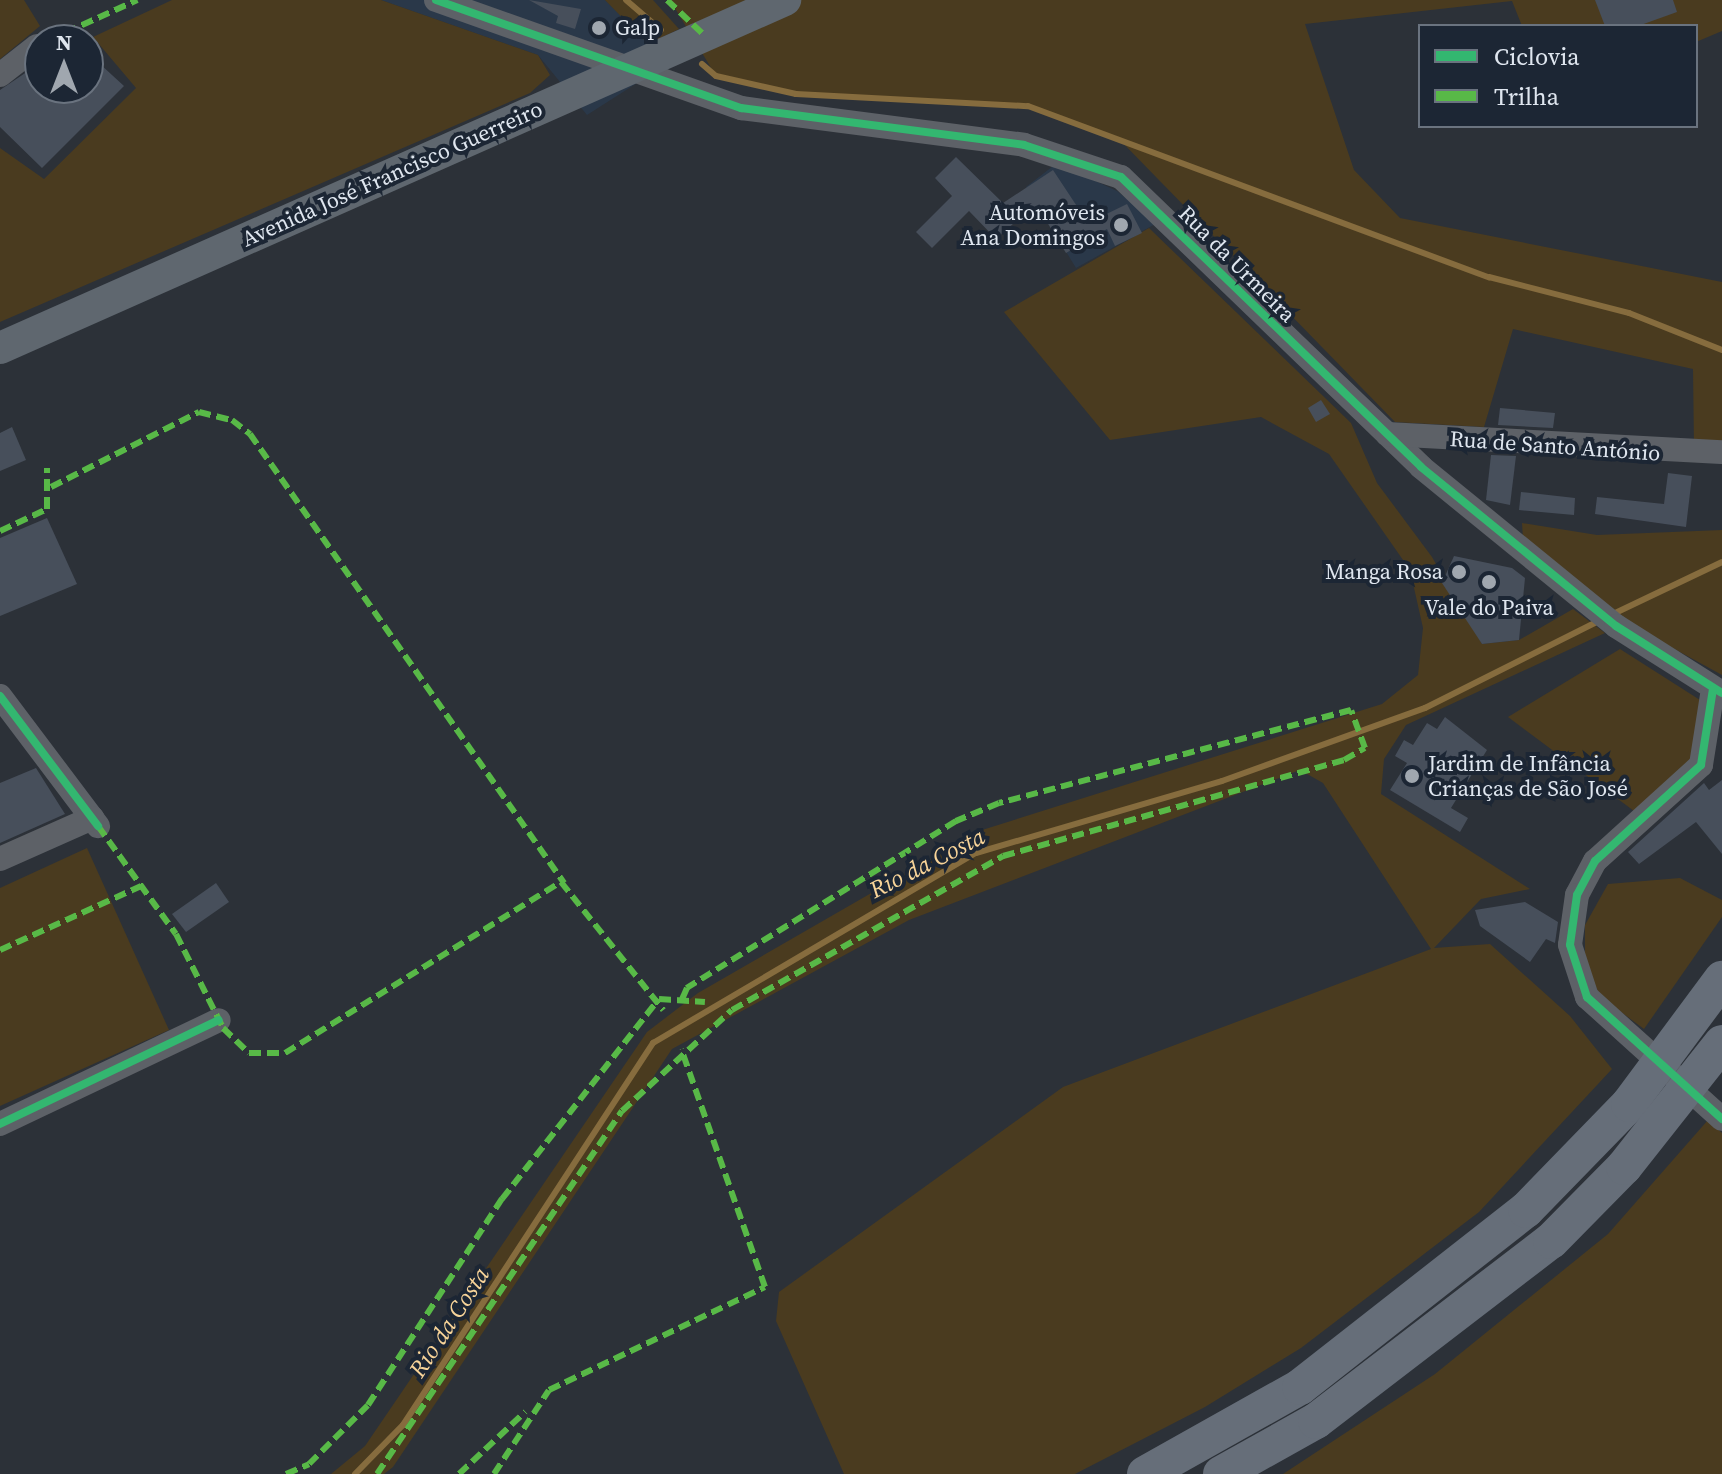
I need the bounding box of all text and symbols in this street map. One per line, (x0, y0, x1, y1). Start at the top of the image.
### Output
place label: Galp (615, 15, 660, 41)
marker: Galp (590, 19, 608, 37)
north arrow (24, 24, 104, 104)
legend (1418, 24, 1698, 128)
text: N (56, 27, 72, 57)
text: Ciclovia (1494, 40, 1580, 73)
text: Trilha (1494, 80, 1559, 113)
street label: Avenida José Francisco Guerreiro (238, 96, 546, 252)
place label: Automóveis Ana Domingos (961, 199, 1105, 250)
street label: Rua da Urmeira (1173, 200, 1301, 328)
marker: Automóveis Ana Domingos (1112, 216, 1130, 234)
street label: Rua de Santo António (1449, 425, 1661, 467)
place label: Manga Rosa (1325, 559, 1443, 585)
marker: Manga Rosa (1450, 563, 1468, 581)
marker: Vale do Paiva (1480, 573, 1498, 591)
place label: Vale do Paiva (1424, 595, 1554, 621)
place label: Jardim de Infância Crianças de São José (1428, 750, 1628, 802)
marker: Jardim de Infância Crianças de São José (1403, 767, 1421, 785)
water label: Rio da Costa (864, 822, 990, 904)
water label: Rio da Costa (403, 1261, 495, 1383)

